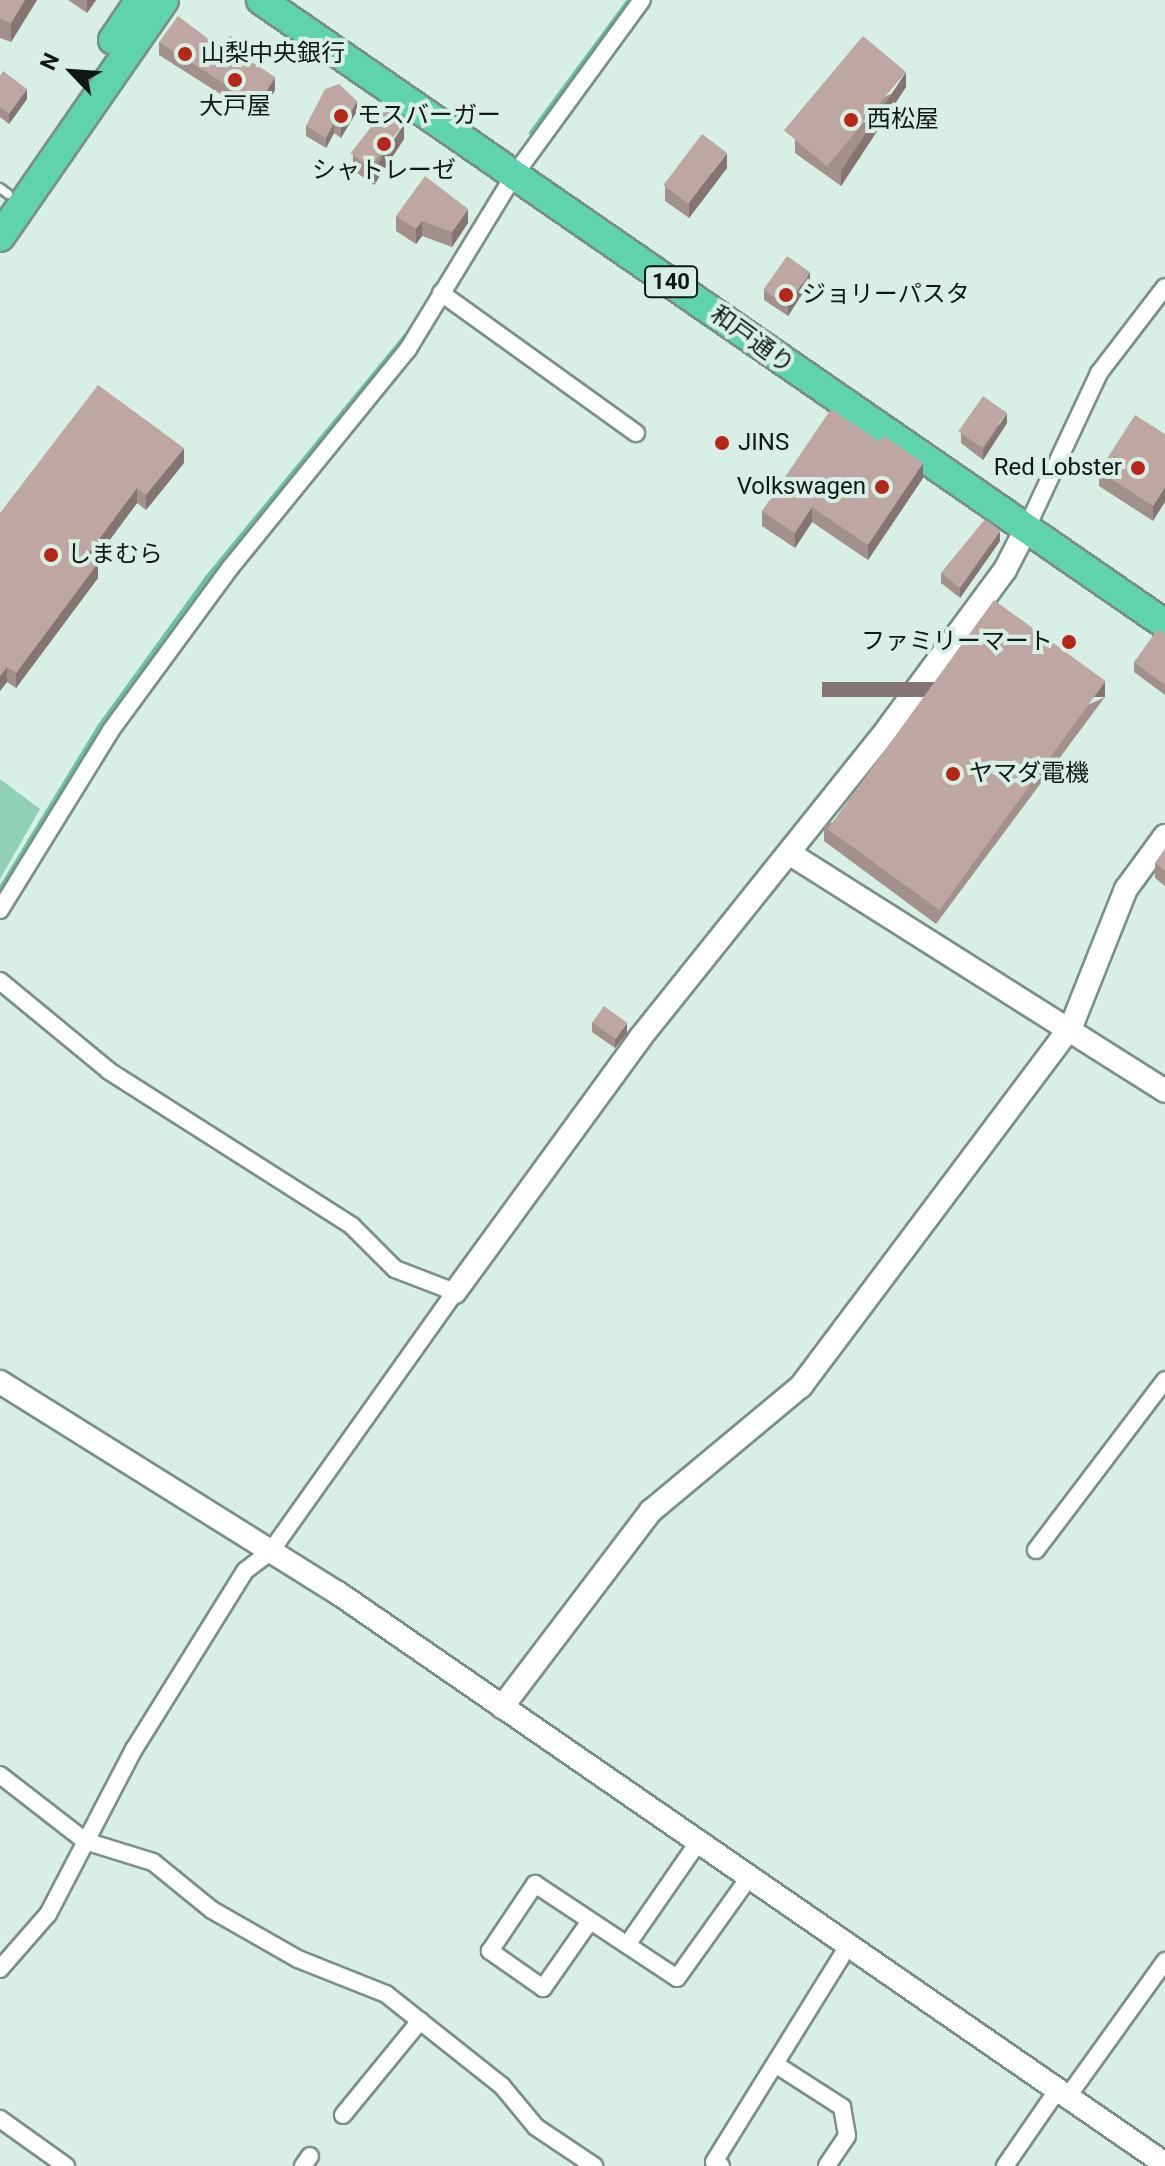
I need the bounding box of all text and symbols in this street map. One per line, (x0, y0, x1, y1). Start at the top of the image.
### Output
north arrow (32, 32, 112, 112)
place label: 山梨中央銀行 (201, 40, 345, 68)
marker: 山梨中央銀行 (176, 45, 194, 63)
text: N (35, 49, 64, 74)
marker: 大戸屋 (226, 71, 244, 89)
place label: 大戸屋 (199, 93, 271, 121)
place label: モスバーガー (357, 102, 501, 130)
place label: 西松屋 (867, 106, 939, 134)
marker: モスバーガー (332, 107, 350, 125)
marker: 西松屋 (842, 111, 860, 129)
marker: シャトレーゼ (375, 135, 393, 153)
place label: シャトレーゼ (312, 157, 456, 185)
road number: 140 (643, 264, 699, 300)
place label: ジョリーパスタ (802, 281, 970, 309)
marker: ジョリーパスタ (777, 286, 795, 304)
street label: 和戸通り (705, 300, 799, 380)
place label: JINS (738, 429, 789, 457)
marker: JINS (713, 434, 731, 452)
place label: Red Lobster (994, 454, 1122, 482)
marker: Red Lobster (1129, 459, 1147, 477)
place label: Volkswagen (737, 473, 866, 501)
marker: Volkswagen (873, 478, 891, 496)
place label: しまむら (67, 541, 163, 569)
marker: しまむら (42, 546, 60, 564)
place label: ファミリーマート (861, 628, 1053, 656)
marker: ファミリーマート (1060, 633, 1078, 651)
place label: ヤマダ電機 (969, 760, 1089, 788)
marker: ヤマダ電機 (944, 765, 962, 783)

